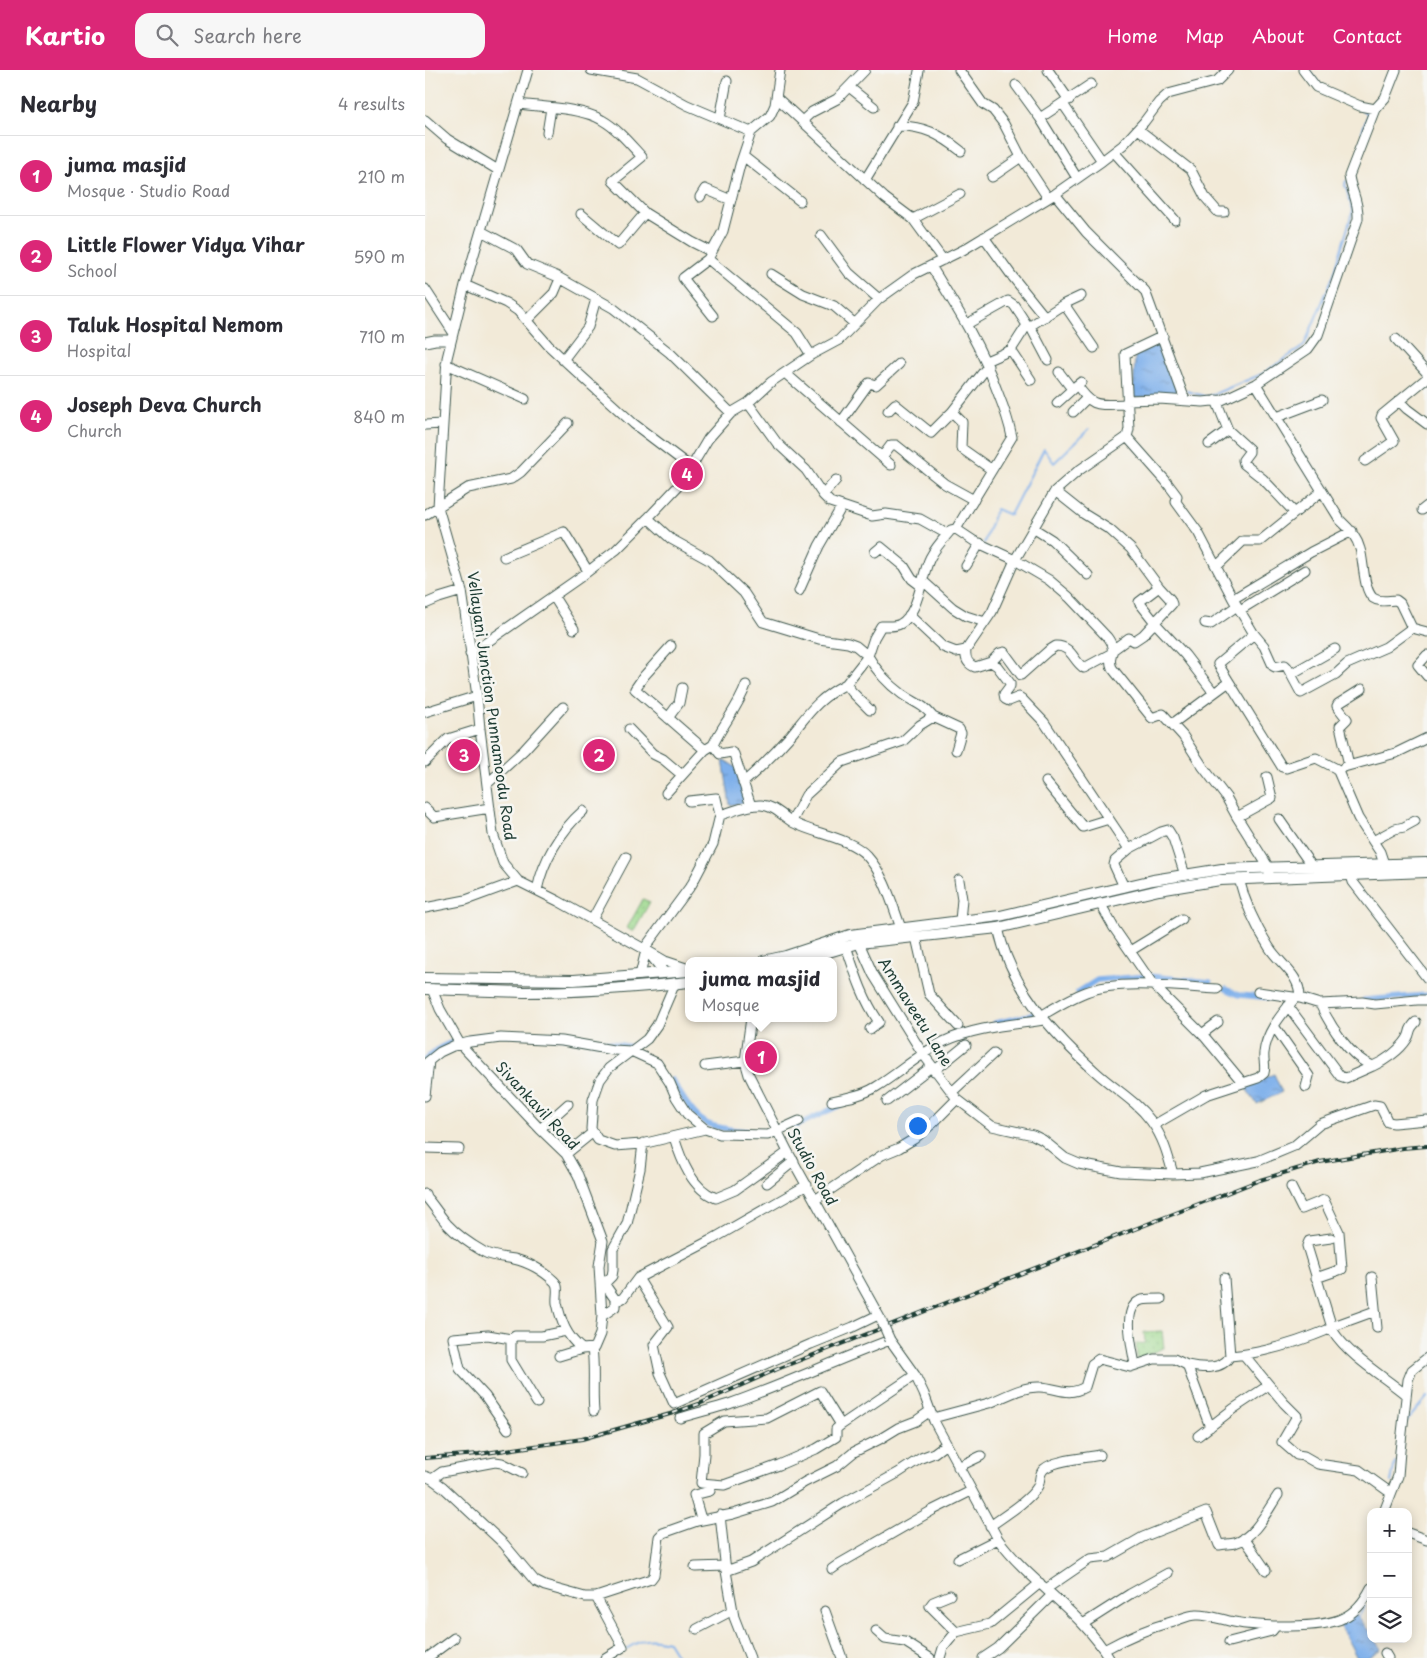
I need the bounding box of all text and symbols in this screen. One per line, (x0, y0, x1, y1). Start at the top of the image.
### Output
search box (135, 13, 485, 58)
text: Kartio (25, 17, 105, 53)
icon: search (153, 21, 181, 49)
text: Search here (193, 21, 302, 49)
text: Home (1107, 22, 1157, 49)
text: Map (1185, 22, 1224, 49)
text: About (1252, 22, 1304, 49)
text: Contact (1332, 22, 1402, 49)
text: Nearby (20, 87, 97, 119)
text: 4 results (338, 91, 405, 115)
text: juma masjid (67, 150, 186, 178)
text: 1 (32, 164, 40, 188)
text: 210 m (357, 164, 405, 188)
text: Mosque · Studio Road (67, 178, 230, 202)
text: Little Flower Vidya Vihar (67, 230, 305, 258)
text: 2 (30, 244, 42, 268)
text: 590 m (353, 244, 405, 268)
text: School (67, 258, 117, 282)
text: Taluk Hospital Nemom (67, 310, 283, 338)
text: 3 (31, 324, 41, 348)
text: 710 m (359, 324, 405, 348)
text: Hospital (67, 338, 131, 362)
text: Joseph Deva Church (67, 390, 262, 418)
text: 4 (31, 404, 41, 428)
text: 840 m (353, 404, 405, 428)
text: Church (67, 418, 122, 442)
pin: 4 (671, 455, 703, 493)
street label: Vellayani Junction Punnamoodu Road (462, 570, 523, 842)
pin: 3 (448, 736, 480, 774)
pin: 2 (583, 736, 615, 774)
street label: Ammaveetu Lane (873, 952, 959, 1070)
popup (685, 957, 837, 1022)
text: juma masjid (701, 964, 821, 992)
text: Mosque (701, 992, 760, 1016)
pin: 1 (745, 1038, 777, 1076)
street label: Sivankavil Road (491, 1055, 585, 1155)
your location (905, 1113, 931, 1139)
street label: Studio Road (782, 1123, 844, 1209)
map controls (1367, 1508, 1412, 1643)
button: + (1367, 1508, 1412, 1553)
button: − (1367, 1553, 1412, 1598)
button: layers (1367, 1598, 1412, 1643)

